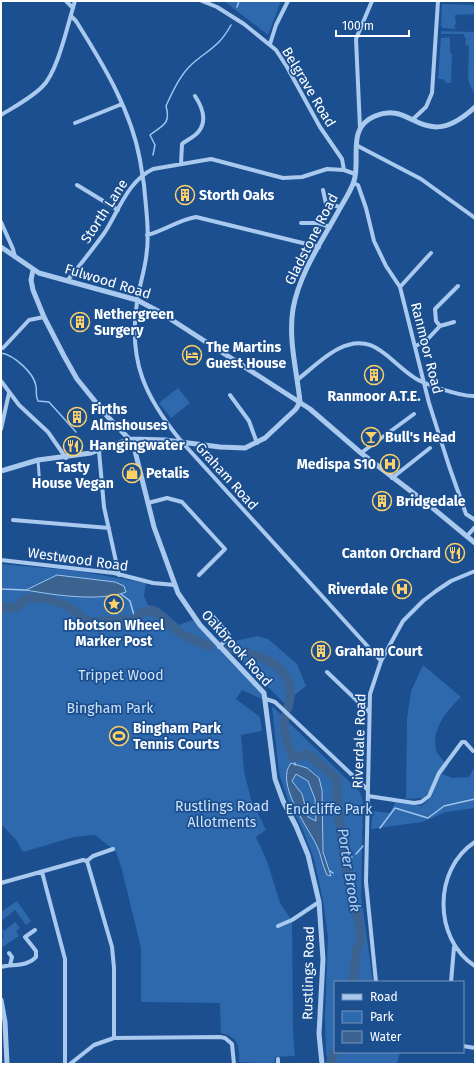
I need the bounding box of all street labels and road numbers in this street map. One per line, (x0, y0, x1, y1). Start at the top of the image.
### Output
street label: Belgrave Road (278, 44, 339, 130)
street label: Storth Lane (77, 176, 132, 247)
street label: Gladstone Road (281, 191, 342, 288)
street label: Fulwood Road (63, 260, 153, 303)
street label: Ranmoor Road (407, 301, 446, 396)
street label: Graham Road (192, 439, 261, 514)
street label: Westwood Road (27, 544, 129, 575)
street label: Oakbrook Road (198, 607, 275, 690)
street label: Riverdale Road (349, 693, 370, 789)
street label: Rustlings Road (299, 926, 318, 1020)

